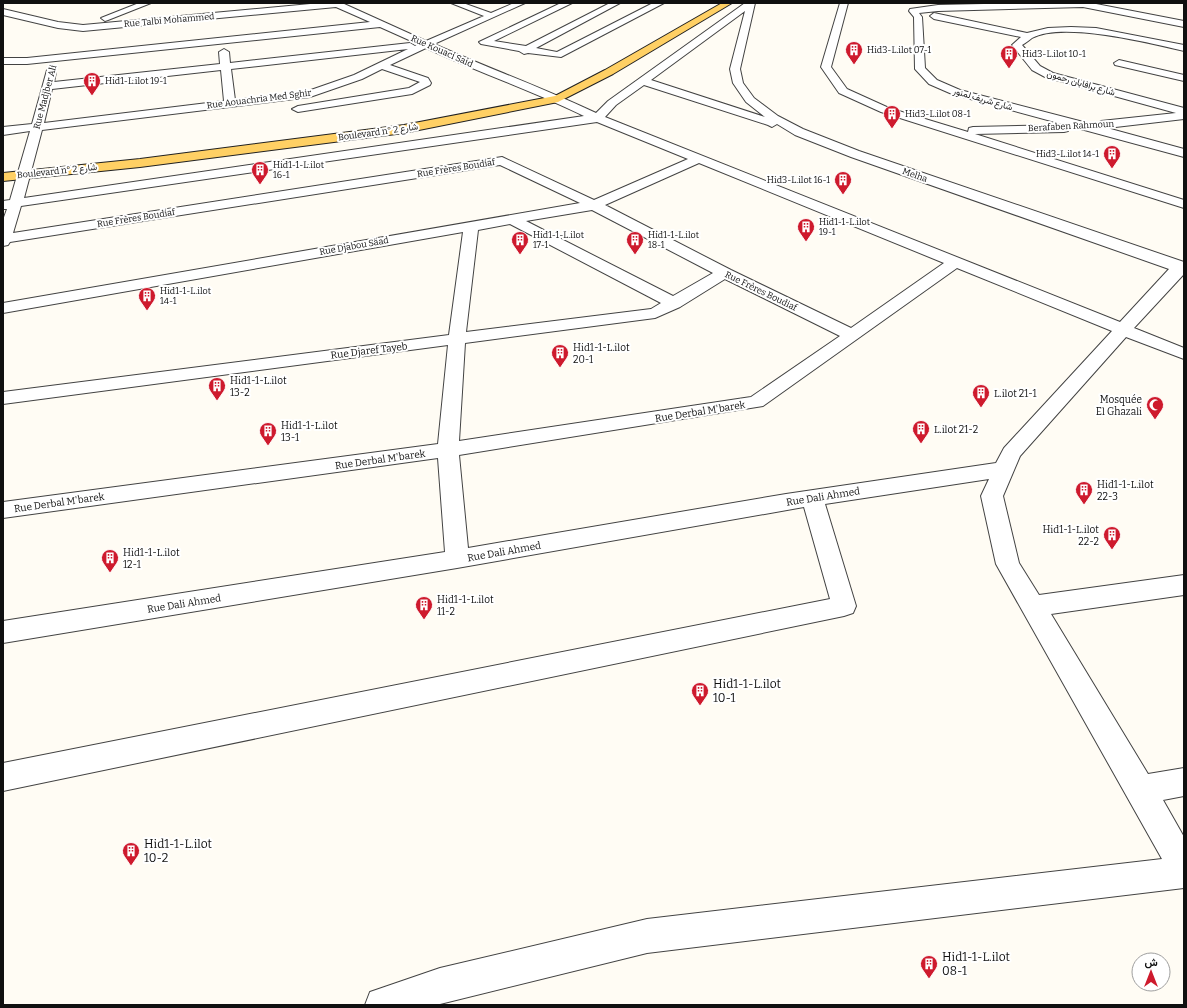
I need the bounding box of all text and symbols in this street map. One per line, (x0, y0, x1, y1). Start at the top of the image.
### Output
street label: Rue Talbi Mohammed (123, 11, 215, 29)
street label: Rue Kouaci Said (409, 33, 475, 69)
building icon: Hid3-L.ilot 07-1 (844, 40, 864, 65)
building icon: Hid3-L.ilot 10-1 (999, 44, 1019, 69)
place label: Hid3-L.ilot 07-1 (867, 45, 931, 55)
place label: Hid3-L.ilot 10-1 (1022, 49, 1086, 59)
street label: Rue Madjber Ali (32, 63, 58, 130)
street label: شارع برافابان رحمون (1045, 68, 1116, 98)
building icon: Hid1-L.ilot 19-1 (82, 71, 102, 96)
place label: Hid1-L.ilot 19-1 (105, 76, 167, 86)
street label: شارع شريف لمنور (951, 85, 1014, 113)
street label: Rue Aouachria Med Sghir (206, 88, 312, 110)
building icon: Hid3-L.ilot 08-1 (882, 104, 902, 129)
place label: Hid3-L.ilot 08-1 (905, 109, 971, 119)
street label: Berafaben Rahmoun (1028, 119, 1115, 133)
street label: Boulevard n° شارع 2 (337, 121, 419, 144)
building icon: Hid3-L.ilot 14-1 (1102, 144, 1122, 169)
place label: Hid3-L.ilot 14-1 (1036, 149, 1099, 159)
street label: Rue Frères Boudiaf (416, 157, 497, 179)
building icon: Hid1-1-L.ilot 16-1 (250, 160, 270, 185)
place label: Hid1-1-L.ilot 16-1 (273, 160, 325, 180)
street label: Boulevard n° شارع 2 (16, 162, 98, 181)
street label: Melha (901, 166, 929, 184)
building icon: Hid3-L.ilot 16-1 (833, 170, 853, 195)
place label: Hid3-L.ilot 16-1 (767, 175, 830, 185)
street label: Rue Frères Boudiaf (96, 207, 177, 229)
building icon: Hid1-1-L.ilot 19-1 (796, 217, 816, 242)
place label: Hid1-1-L.ilot 19-1 (819, 217, 871, 237)
building icon: Hid1-1-L.ilot 17-1 (510, 230, 530, 255)
place label: Hid1-1-L.ilot 17-1 (533, 230, 585, 250)
building icon: Hid1-1-L.ilot 18-1 (625, 230, 645, 255)
place label: Hid1-1-L.ilot 18-1 (648, 230, 700, 250)
street label: Rue Djabou Säad (319, 235, 390, 257)
street label: Rue Frères Boudiaf (723, 269, 799, 313)
building icon: Hid1-1-L.ilot 14-1 (137, 286, 157, 311)
place label: Hid1-1-L.ilot 14-1 (160, 286, 212, 306)
street label: Rue Djaref Tayeb (330, 340, 408, 362)
place label: Hid1-1-L.ilot 20-1 (573, 342, 630, 366)
building icon: Hid1-1-L.ilot 20-1 (550, 343, 570, 368)
place label: Hid1-1-L.ilot 13-2 (230, 375, 287, 399)
building icon: Hid1-1-L.ilot 13-2 (207, 376, 227, 401)
building icon: L.ilot 21-1 (971, 383, 991, 408)
place label: L.ilot 21-1 (994, 388, 1037, 400)
place label: Mosquée El Ghazali (1096, 394, 1142, 418)
mosque icon: Mosquée El Ghazali (1145, 395, 1165, 420)
street label: Rue Derbal M'barek (654, 399, 746, 425)
building icon: L.ilot 21-2 (911, 419, 931, 444)
place label: Hid1-1-L.ilot 13-1 (281, 420, 338, 444)
building icon: Hid1-1-L.ilot 13-1 (258, 421, 278, 446)
place label: L.ilot 21-2 (934, 424, 978, 436)
street label: Rue Derbal M'barek (334, 448, 426, 472)
place label: Hid1-1-L.ilot 22-3 (1097, 479, 1154, 503)
building icon: Hid1-1-L.ilot 22-3 (1074, 480, 1094, 505)
street label: Rue Dali Ahmed (785, 485, 861, 509)
street label: Rue Derbal M'barek (13, 491, 105, 515)
place label: Hid1-1-L.ilot 22-2 (1042, 524, 1099, 548)
building icon: Hid1-1-L.ilot 22-2 (1102, 525, 1122, 550)
street label: Rue Dali Ahmed (466, 540, 542, 564)
place label: Hid1-1-L.ilot 12-1 (123, 547, 180, 571)
building icon: Hid1-1-L.ilot 12-1 (100, 548, 120, 573)
street label: Rue Dali Ahmed (146, 592, 222, 616)
place label: Hid1-1-L.ilot 11-2 (437, 594, 494, 618)
building icon: Hid1-1-L.ilot 11-2 (414, 595, 434, 620)
place label: Hid1-1-L.ilot 10-1 (713, 677, 782, 705)
building icon: Hid1-1-L.ilot 10-1 (690, 681, 710, 706)
place label: Hid1-1-L.ilot 10-2 (144, 837, 213, 865)
building icon: Hid1-1-L.ilot 10-2 (121, 841, 141, 866)
place label: Hid1-1-L.ilot 08-1 (942, 950, 1011, 978)
north arrow (1131, 952, 1171, 992)
building icon: Hid1-1-L.ilot 08-1 (919, 954, 939, 979)
text: ش (1144, 956, 1158, 969)

